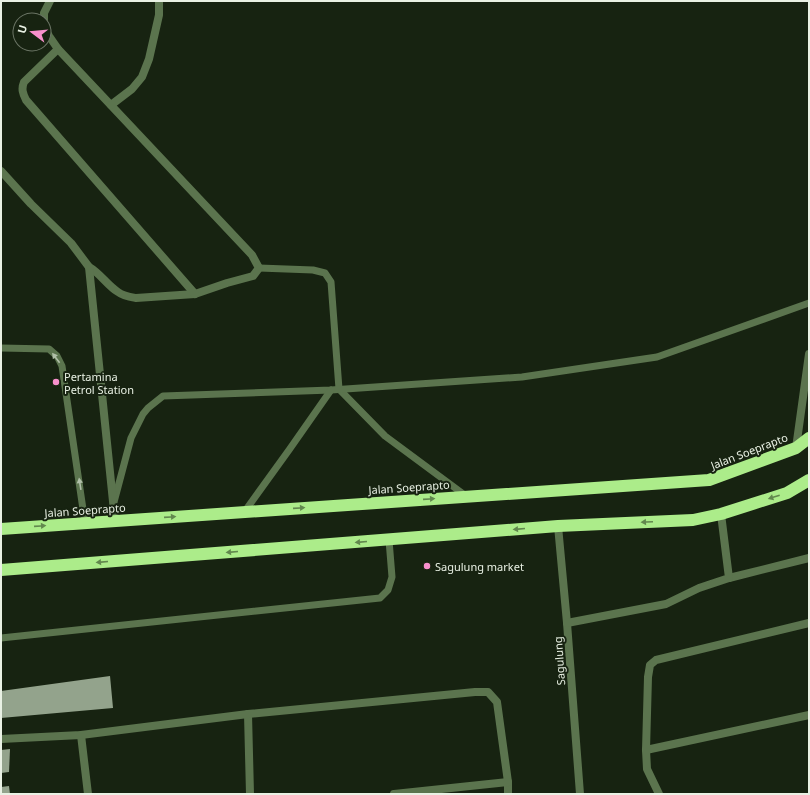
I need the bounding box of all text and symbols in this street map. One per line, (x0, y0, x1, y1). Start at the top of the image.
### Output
north arrow (12, 12, 52, 52)
text: U (14, 23, 30, 35)
one-way arrow (52, 352, 60, 363)
place label: Pertamina Petrol Station (64, 369, 134, 397)
marker: Pertamina Petrol Station (51, 377, 61, 387)
street label: Jalan Soeprapto (707, 429, 790, 473)
street label: Jalan Soeprapto (367, 477, 450, 497)
one-way arrow (77, 478, 83, 490)
one-way arrow (423, 495, 435, 502)
one-way arrow (768, 495, 780, 501)
street label: Jalan Soeprapto (43, 500, 126, 520)
one-way arrow (293, 504, 305, 511)
one-way arrow (164, 514, 176, 521)
one-way arrow (640, 519, 653, 525)
one-way arrow (34, 523, 46, 530)
one-way arrow (513, 526, 525, 533)
one-way arrow (355, 538, 368, 545)
one-way arrow (226, 549, 238, 556)
one-way arrow (96, 559, 108, 566)
place label: Sagulung market (435, 559, 524, 574)
marker: Sagulung market (422, 561, 432, 571)
street label: Sagulung (550, 636, 568, 686)

